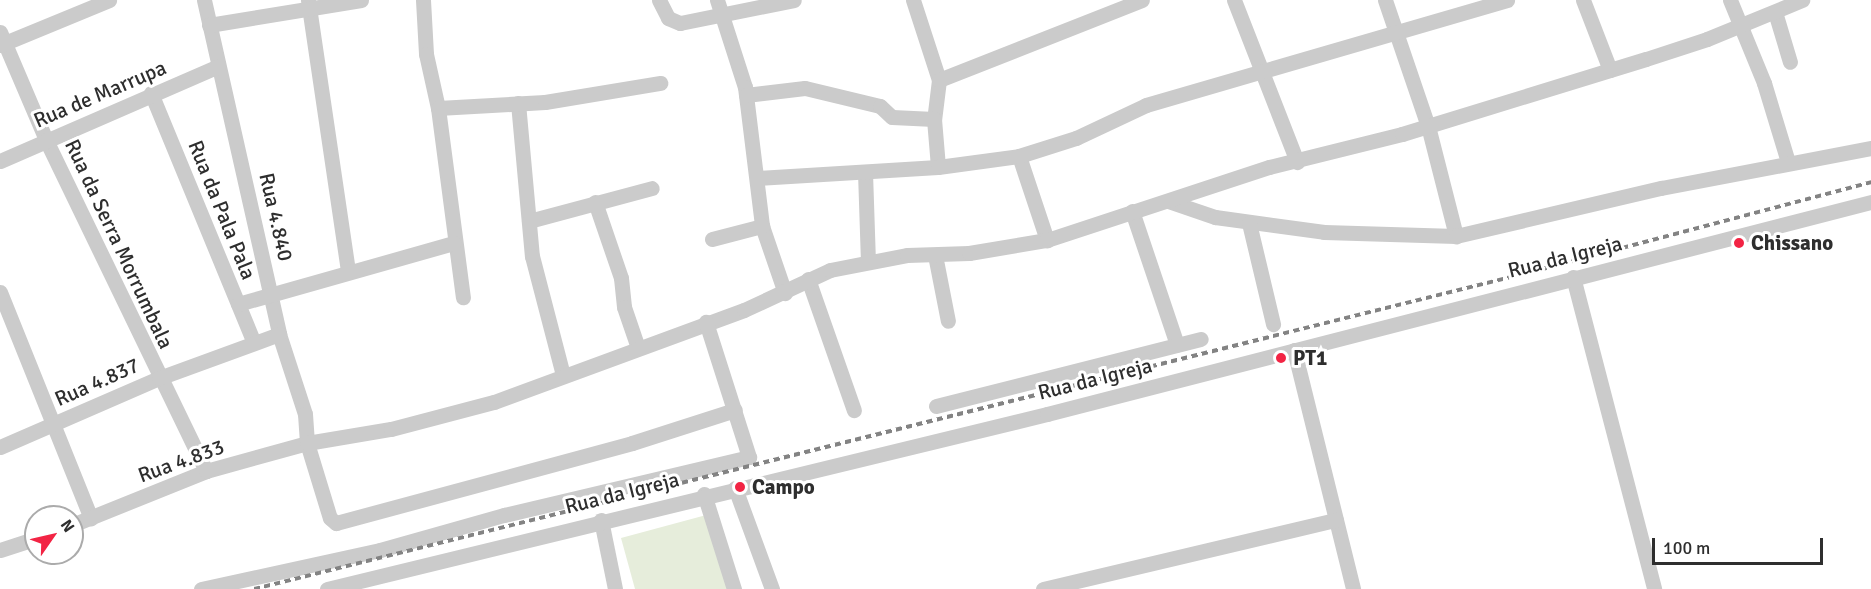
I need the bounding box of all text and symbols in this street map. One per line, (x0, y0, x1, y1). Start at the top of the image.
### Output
street label: Rua de Marrupa (30, 55, 170, 133)
street label: Rua da Serra Morrumbala (59, 135, 179, 353)
street label: Rua da Pala Pala (183, 137, 261, 283)
street label: Rua 4.840 (254, 170, 298, 264)
place label: Chissano (1751, 230, 1833, 256)
street label: Rua da Igreja (1505, 231, 1625, 283)
marker: Chissano (1732, 236, 1746, 250)
place label: PT1 (1293, 345, 1327, 371)
marker: PT1 (1274, 351, 1288, 365)
street label: Rua 4.837 (51, 352, 143, 412)
street label: Rua da Igreja (1035, 353, 1155, 405)
street label: Rua 4.833 (135, 434, 227, 488)
street label: Rua da Igreja (562, 467, 682, 519)
place label: Campo (752, 474, 815, 500)
marker: Campo (733, 480, 747, 494)
north arrow (24, 505, 84, 565)
text: N (56, 516, 79, 536)
scale bar (1655, 526, 1826, 564)
text: 100 m (1663, 537, 1710, 559)

